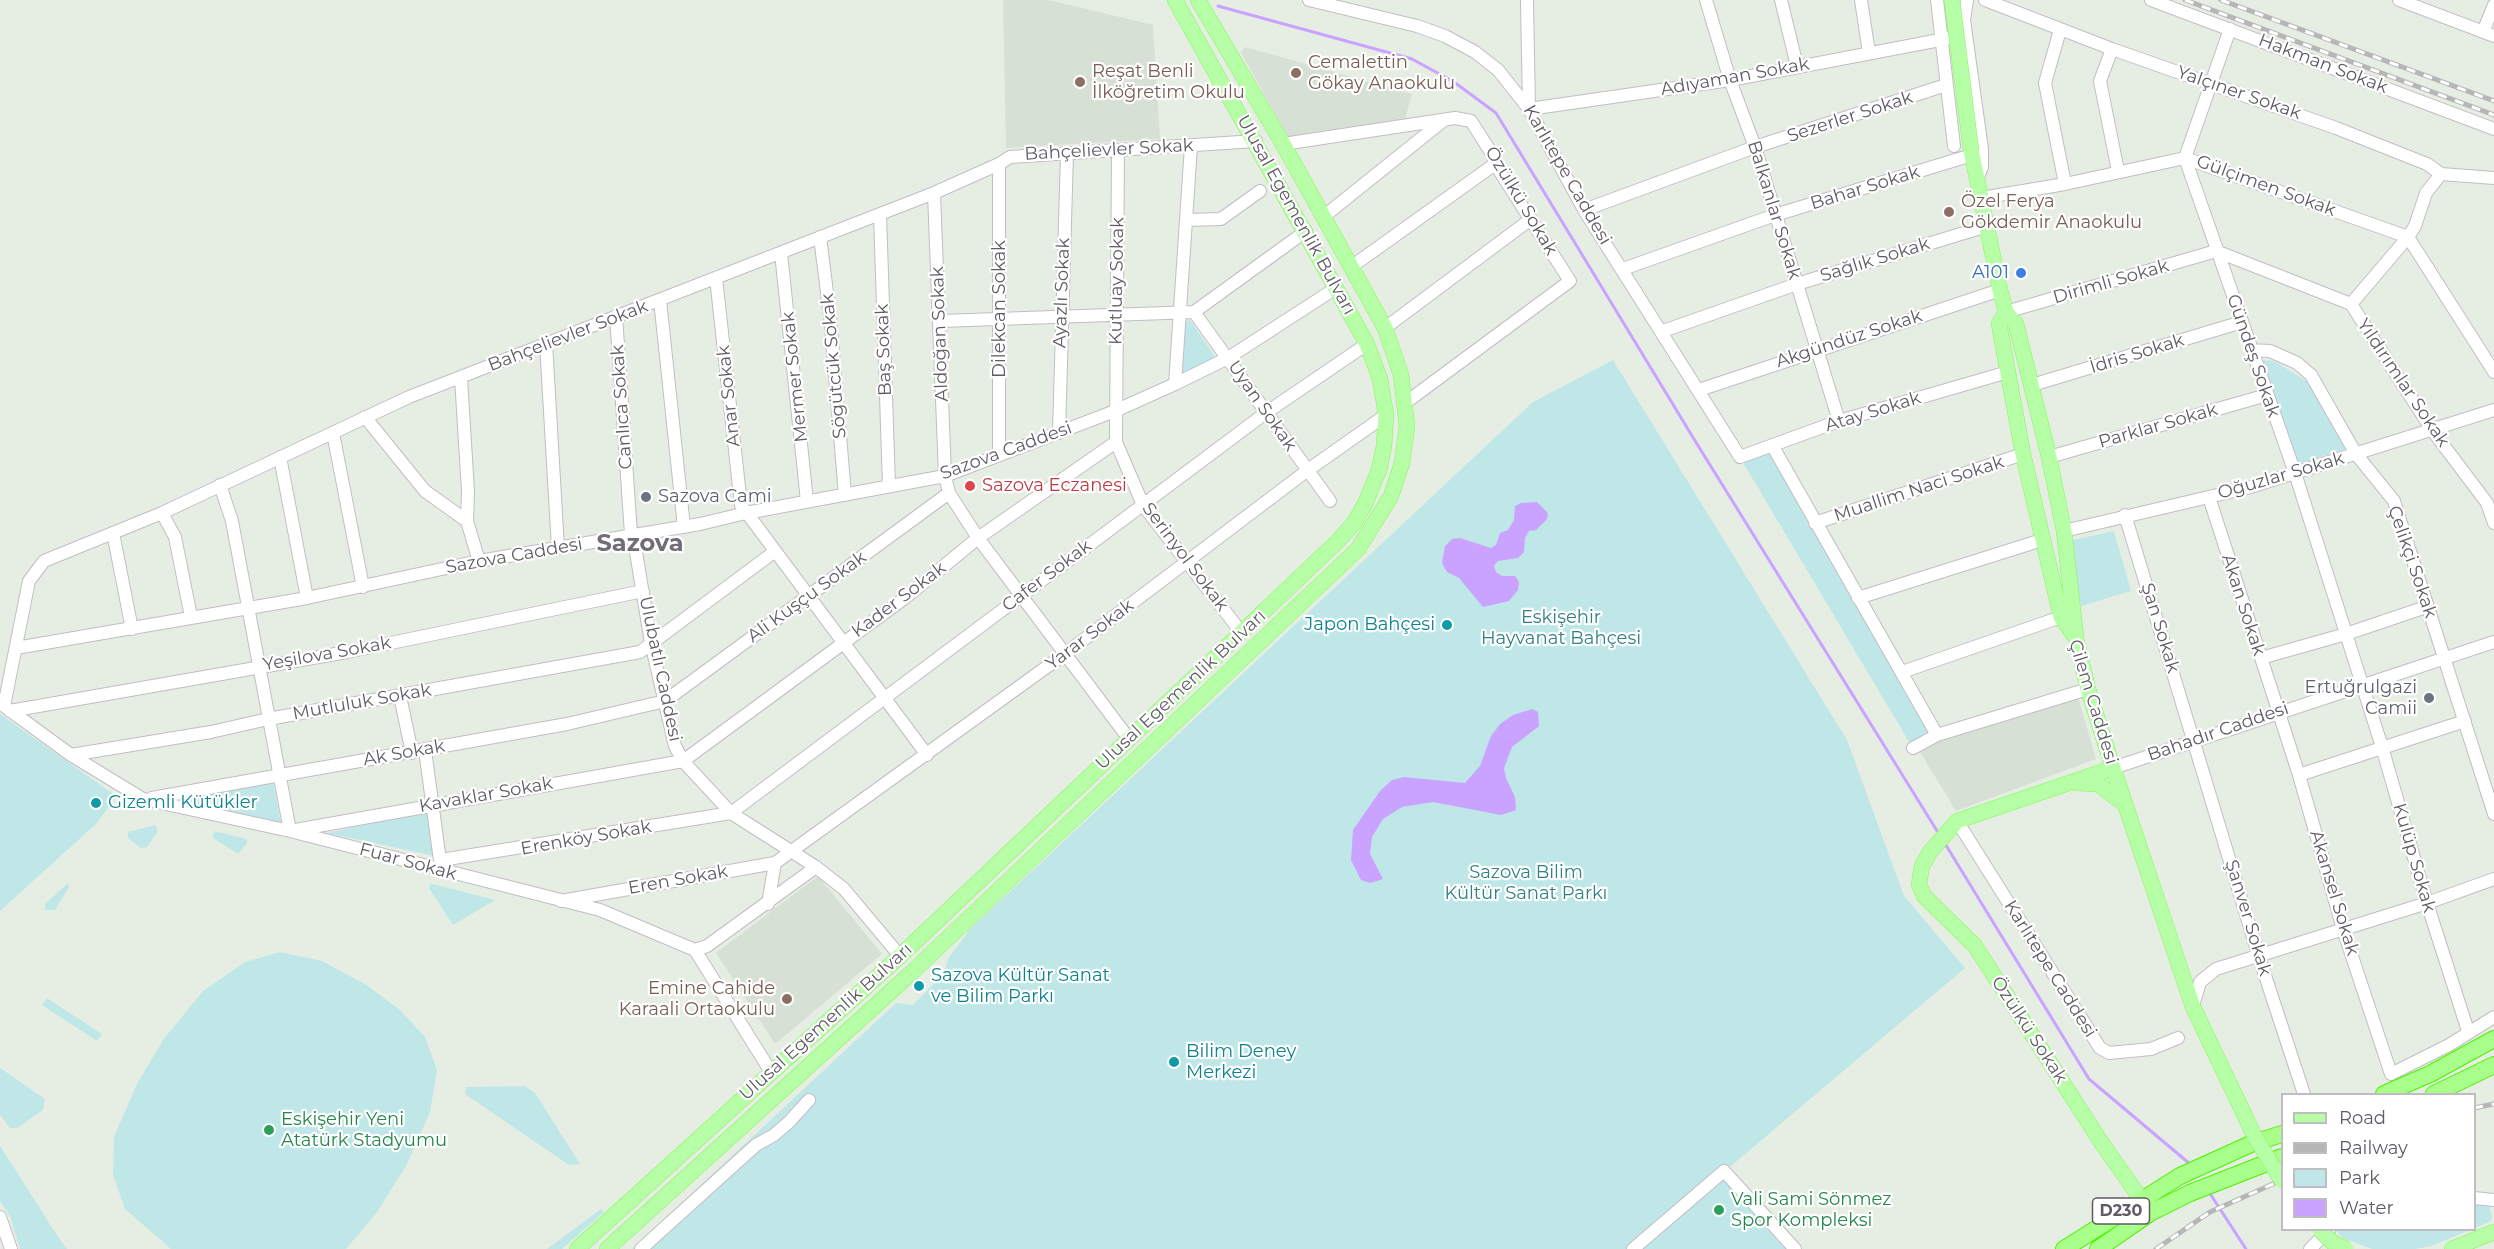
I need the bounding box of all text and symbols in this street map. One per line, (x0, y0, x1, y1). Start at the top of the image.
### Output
street label: Hakman Sokak (2255, 29, 2391, 99)
place label: Cemalettin Gökay Anaokulu (1308, 52, 1455, 94)
street label: Adıyaman Sokak (1659, 53, 1811, 101)
place label: Reşat Benli İlköğretim Okulu (1092, 61, 1245, 104)
street label: Yalçıner Sokak (2174, 62, 2304, 124)
marker: Cemalettin Gökay Anaokulu (1289, 66, 1303, 80)
marker: Reşat Benli İlköğretim Okulu (1073, 75, 1087, 89)
street label: Sezerler Sokak (1784, 87, 1916, 147)
street label: Karlıtepe Caddesi (1518, 101, 1616, 249)
street label: Ulusal Egemenlik Bulvarı (1232, 111, 1360, 319)
street label: Bahçelievler Sokak (1024, 135, 1194, 165)
street label: Balkanlar Sokak (1743, 138, 1805, 282)
street label: Özülkü Sokak (1480, 143, 1562, 259)
street label: Gülçimen Sokak (2193, 151, 2339, 221)
street label: Bahar Sokak (1808, 161, 1922, 215)
place label: Özel Ferya Gökdemir Anaokulu (1961, 191, 2142, 234)
marker: Özel Ferya Gökdemir Anaokulu (1942, 205, 1956, 219)
street label: Kutluay Sokak (1105, 217, 1129, 345)
street label: Sağlık Sokak (1818, 233, 1932, 287)
street label: Ayazlı Sokak (1049, 237, 1075, 349)
street label: Dilekcan Sokak (989, 240, 1011, 378)
street label: Dirimli Sokak (2051, 255, 2171, 309)
place label: A101 (1972, 262, 2009, 284)
street label: Aldoğan Sokak (927, 266, 953, 402)
marker: A101 (2014, 266, 2028, 280)
street label: Gündeş Sokak (2222, 291, 2284, 421)
street label: Sögütcük Sokak (817, 292, 851, 440)
street label: Bahçelievler Sokak (485, 296, 651, 376)
street label: Baş Sokak (872, 304, 896, 396)
street label: Akgündüz Sokak (1773, 305, 1925, 373)
street label: Mermer Sokak (777, 311, 813, 443)
street label: Yıldırımlar Sokak (2352, 315, 2454, 451)
street label: İdris Sokak (2087, 329, 2187, 379)
street label: Canlıca Sokak (607, 344, 637, 470)
street label: Anar Sokak (713, 344, 745, 448)
street label: Uyan Sokak (1223, 357, 1301, 455)
street label: Atay Sokak (1823, 387, 1923, 437)
street label: Parklar Sokak (2096, 399, 2220, 453)
street label: Sazova Caddesi (937, 417, 1075, 485)
street label: Oğuzlar Sokak (2215, 448, 2347, 504)
street label: Muallim Naci Sokak (1831, 451, 2007, 527)
place label: Sazova Eczanesi (982, 475, 1127, 497)
marker: Sazova Eczanesi (963, 479, 977, 493)
place label: Sazova Cami (658, 486, 772, 508)
marker: Sazova Cami (639, 490, 653, 504)
street label: Serinyol Sokak (1137, 498, 1233, 616)
street label: Çelikçi Sokak (2383, 503, 2441, 621)
district label: Sazova (597, 530, 683, 558)
street label: Sazova Caddesi (444, 533, 584, 579)
street label: Cafer Sokak (998, 535, 1096, 617)
street label: Ali Kuşçu Sokak (743, 547, 871, 647)
street label: Akan Sokak (2216, 552, 2270, 658)
street label: Kader Sokak (848, 558, 950, 642)
street label: Şan Sokak (2136, 580, 2184, 676)
street label: Ulubatlı Caddesi (634, 594, 686, 744)
street label: Yarar Sokak (1042, 595, 1138, 675)
street label: Ulusal Egemenlik Bulvarı (1091, 605, 1271, 775)
park label: Eskişehir Hayvanat Bahçesi (1481, 607, 1641, 650)
place label: Japon Bahçesi (1304, 614, 1435, 636)
marker: Japon Bahçesi (1440, 618, 1454, 632)
street label: Yeşilova Sokak (261, 632, 393, 676)
street label: Çilem Caddesi (2064, 637, 2122, 767)
place label: Ertuğrulgazi Camii (2305, 677, 2417, 720)
street label: Mutluluk Sokak (291, 679, 433, 725)
marker: Ertuğrulgazi Camii (2422, 691, 2436, 705)
street label: Bahadır Caddesi (2144, 698, 2292, 766)
street label: Ak Sokak (361, 735, 447, 771)
street label: Kavaklar Sokak (417, 773, 555, 817)
place label: Gizemli Kütükler (108, 792, 258, 814)
marker: Gizemli Kütükler (89, 796, 103, 810)
street label: Kulüp Sokak (2388, 801, 2440, 915)
street label: Erenköy Sokak (519, 816, 653, 860)
street label: Akansel Sokak (2305, 828, 2363, 958)
street label: Fuar Sokak (357, 839, 459, 885)
street label: Şanver Sokak (2220, 857, 2276, 979)
street label: Eren Sokak (626, 861, 730, 899)
park label: Sazova Bilim Kültür Sanat Parkı (1445, 862, 1607, 904)
street label: Karlıtepe Caddesi (1999, 896, 2101, 1042)
street label: Ulusal Egemenlik Bulvarı (735, 939, 917, 1105)
place label: Sazova Kültür Sanat ve Bilim Parkı (931, 965, 1110, 1008)
street label: Özülkü Sokak (1986, 973, 2072, 1087)
place label: Emine Cahide Karaali Ortaokulu (619, 978, 775, 1020)
marker: Sazova Kültür Sanat ve Bilim Parkı (912, 979, 926, 993)
marker: Emine Cahide Karaali Ortaokulu (780, 992, 794, 1006)
place label: Bilim Deney Merkezi (1186, 1041, 1296, 1084)
marker: Bilim Deney Merkezi (1167, 1055, 1181, 1069)
legend (2281, 1093, 2476, 1231)
text: Road (2339, 1107, 2386, 1129)
place label: Eskişehir Yeni Atatürk Stadyumu (281, 1109, 447, 1152)
marker: Eskişehir Yeni Atatürk Stadyumu (262, 1123, 276, 1137)
text: Railway (2339, 1137, 2408, 1159)
text: Park (2339, 1167, 2380, 1189)
place label: Vali Sami Sönmez Spor Kompleksi (1731, 1189, 1892, 1232)
text: Water (2339, 1197, 2394, 1219)
road number: D230 (2092, 1198, 2150, 1224)
marker: Vali Sami Sönmez Spor Kompleksi (1712, 1203, 1726, 1217)

